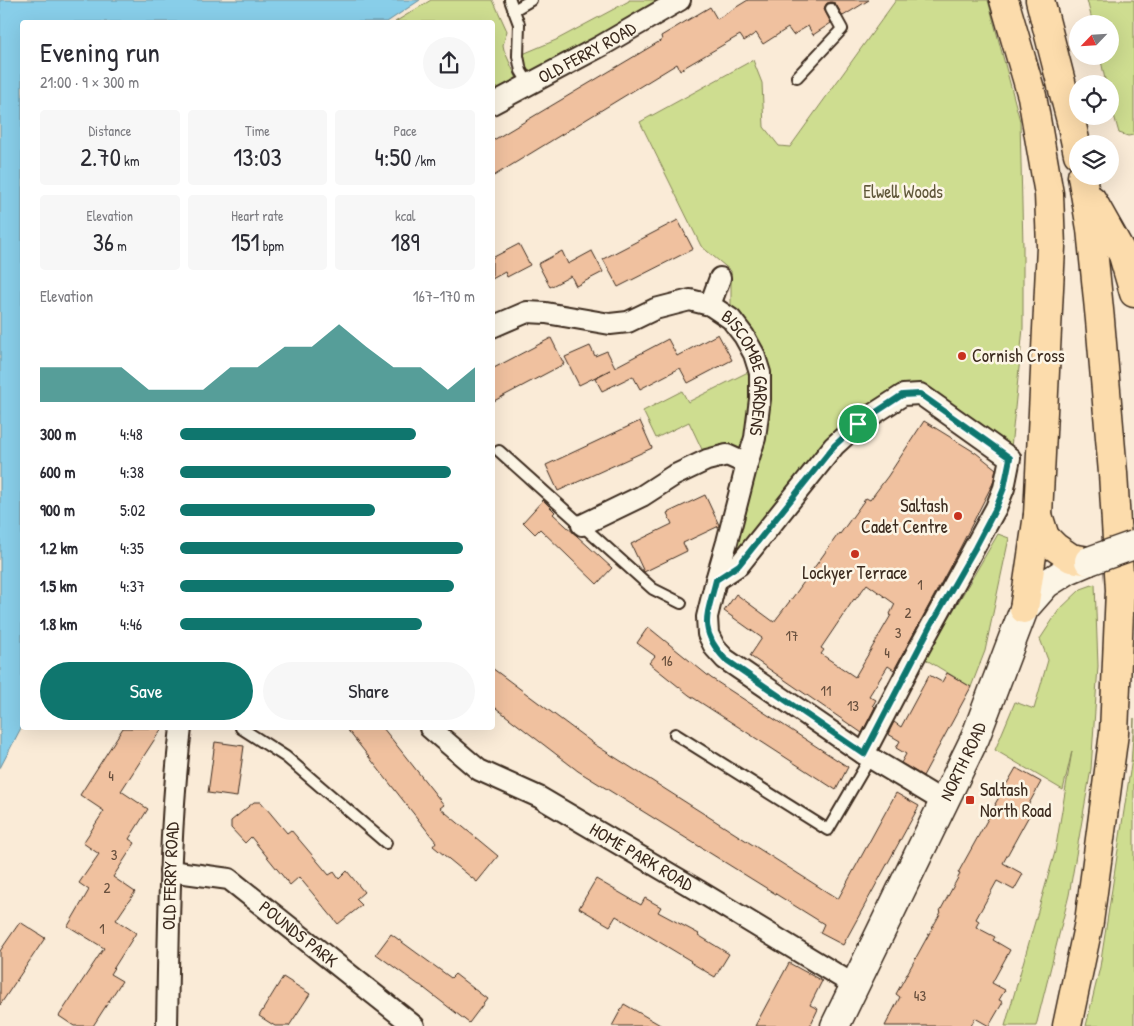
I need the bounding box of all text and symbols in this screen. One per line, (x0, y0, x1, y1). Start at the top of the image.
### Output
street label: OLD FERRY ROAD (533, 15, 641, 89)
north arrow (1069, 15, 1119, 65)
map controls (1069, 15, 1119, 185)
text: Evening run (40, 33, 160, 71)
button: share (423, 37, 475, 89)
text: 21:00 · 9 × 300 m (40, 71, 139, 93)
button: locate (1069, 75, 1119, 125)
text: Distance (88, 121, 131, 140)
text: Time (245, 121, 270, 140)
text: Pace (394, 121, 417, 140)
button: layers (1069, 135, 1119, 185)
text: 2.70 (80, 140, 121, 174)
text: 13:03 (233, 140, 282, 174)
text: 4:50 (374, 140, 411, 174)
text: km (121, 151, 139, 170)
text: /km (411, 151, 436, 170)
park label: Elwell Woods (863, 179, 943, 204)
text: Elevation (87, 206, 133, 225)
text: Heart rate (231, 206, 284, 225)
text: kcal (395, 206, 415, 225)
text: 36 (93, 225, 114, 259)
text: 151 (231, 225, 260, 259)
text: 189 (391, 225, 420, 259)
text: m (114, 236, 127, 255)
text: bpm (260, 236, 284, 255)
text: Elevation (40, 285, 93, 307)
text: 167–170 m (413, 285, 475, 307)
street label: BISCOMBE GARDENS (717, 303, 773, 437)
place label: Cornish Cross (972, 343, 1065, 368)
marker: Cornish Cross (956, 350, 968, 362)
pin (837, 403, 879, 445)
icon: arrive (844, 410, 872, 438)
text: 300 m (40, 423, 76, 445)
text: 4:48 (120, 423, 143, 445)
text: 600 m (40, 461, 75, 483)
text: 4:38 (120, 461, 144, 483)
place label: Saltash Cadet Centre (861, 493, 948, 539)
text: 900 m (40, 499, 75, 521)
text: 5:02 (120, 499, 145, 521)
marker: Saltash Cadet Centre (952, 510, 964, 522)
text: 1.2 km (40, 537, 78, 559)
text: 4:35 (120, 537, 144, 559)
marker: Lockyer Terrace (849, 548, 861, 560)
place label: Lockyer Terrace (803, 560, 907, 585)
house number: 1 (917, 574, 923, 595)
text: 1.5 km (40, 575, 77, 597)
text: 4:37 (120, 575, 145, 597)
house number: 2 (904, 602, 912, 623)
text: 1.8 km (40, 613, 77, 635)
text: 4:46 (120, 613, 142, 635)
house number: 3 (895, 622, 902, 643)
house number: 17 (786, 625, 798, 646)
house number: 4 (884, 642, 890, 663)
house number: 16 (661, 650, 673, 671)
button: Save (40, 662, 253, 720)
button: Share (263, 662, 475, 720)
house number: 11 (821, 680, 831, 701)
house number: 13 (847, 695, 859, 716)
street label: NORTH ROAD (933, 718, 992, 805)
house number: 4 (108, 765, 114, 786)
place label: Saltash North Road (980, 777, 1051, 823)
marker: Saltash North Road (964, 794, 976, 806)
street label: HOME PARK ROAD (585, 817, 698, 897)
street label: OLD FERRY ROAD (156, 821, 185, 930)
house number: 3 (111, 844, 118, 865)
house number: 2 (103, 877, 111, 898)
street label: POUNDS PARK (254, 895, 344, 973)
house number: 1 (99, 918, 105, 939)
house number: 43 (914, 985, 926, 1006)

